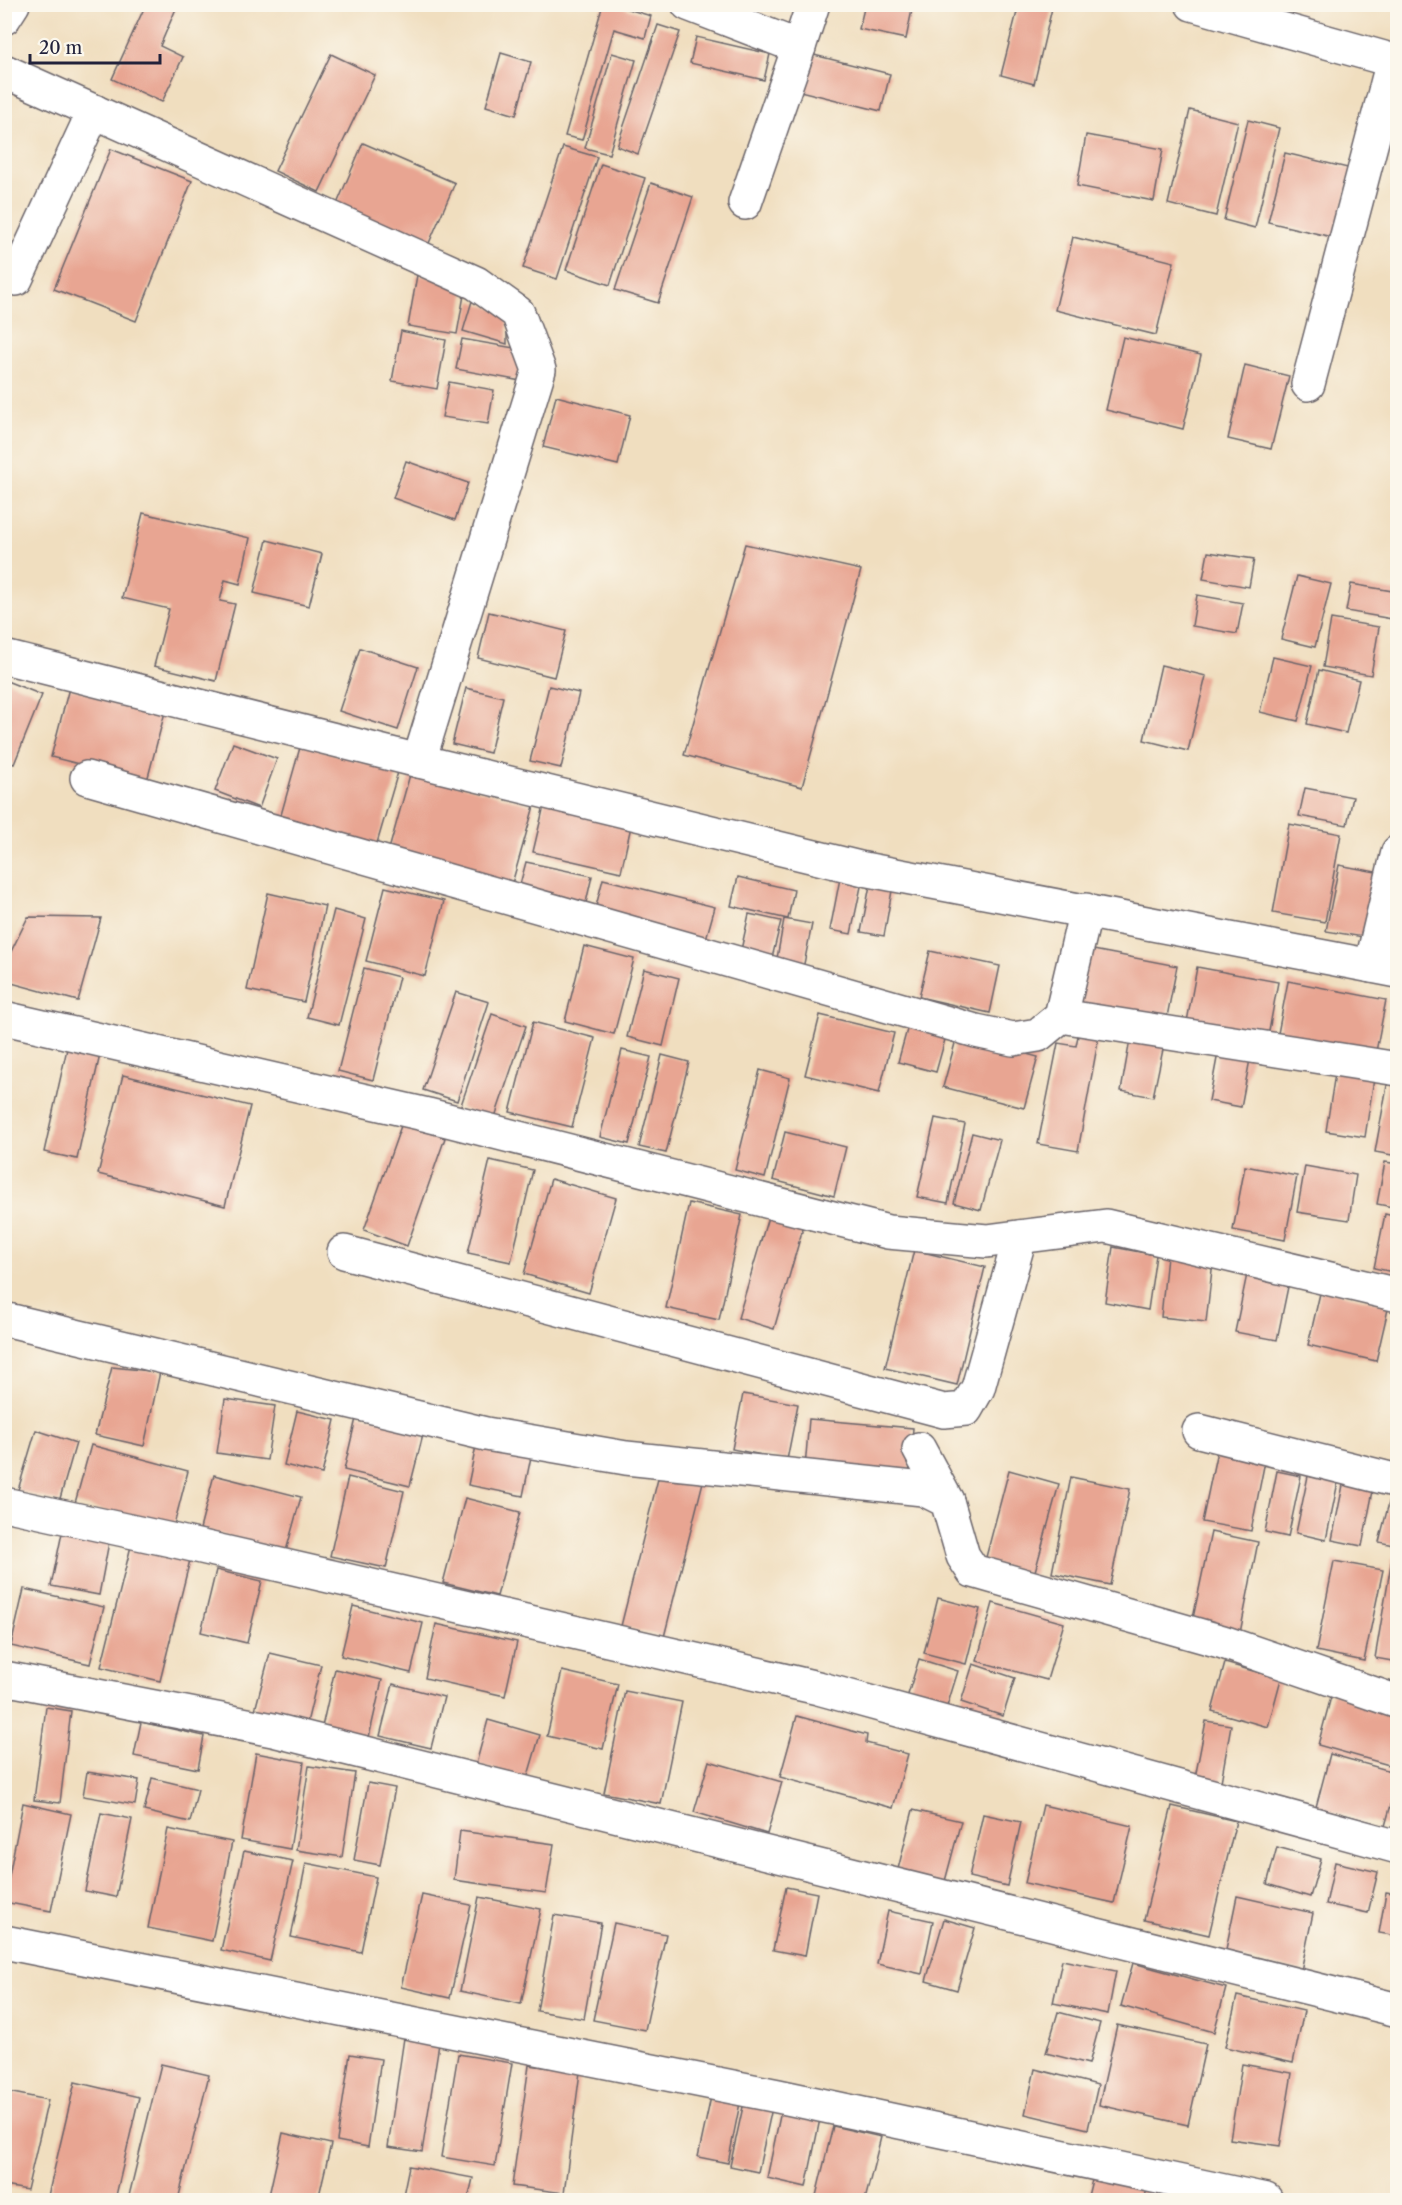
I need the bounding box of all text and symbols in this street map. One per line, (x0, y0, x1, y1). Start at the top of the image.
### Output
scale bar (30, 27, 160, 65)
text: 20 m (39, 37, 83, 59)

